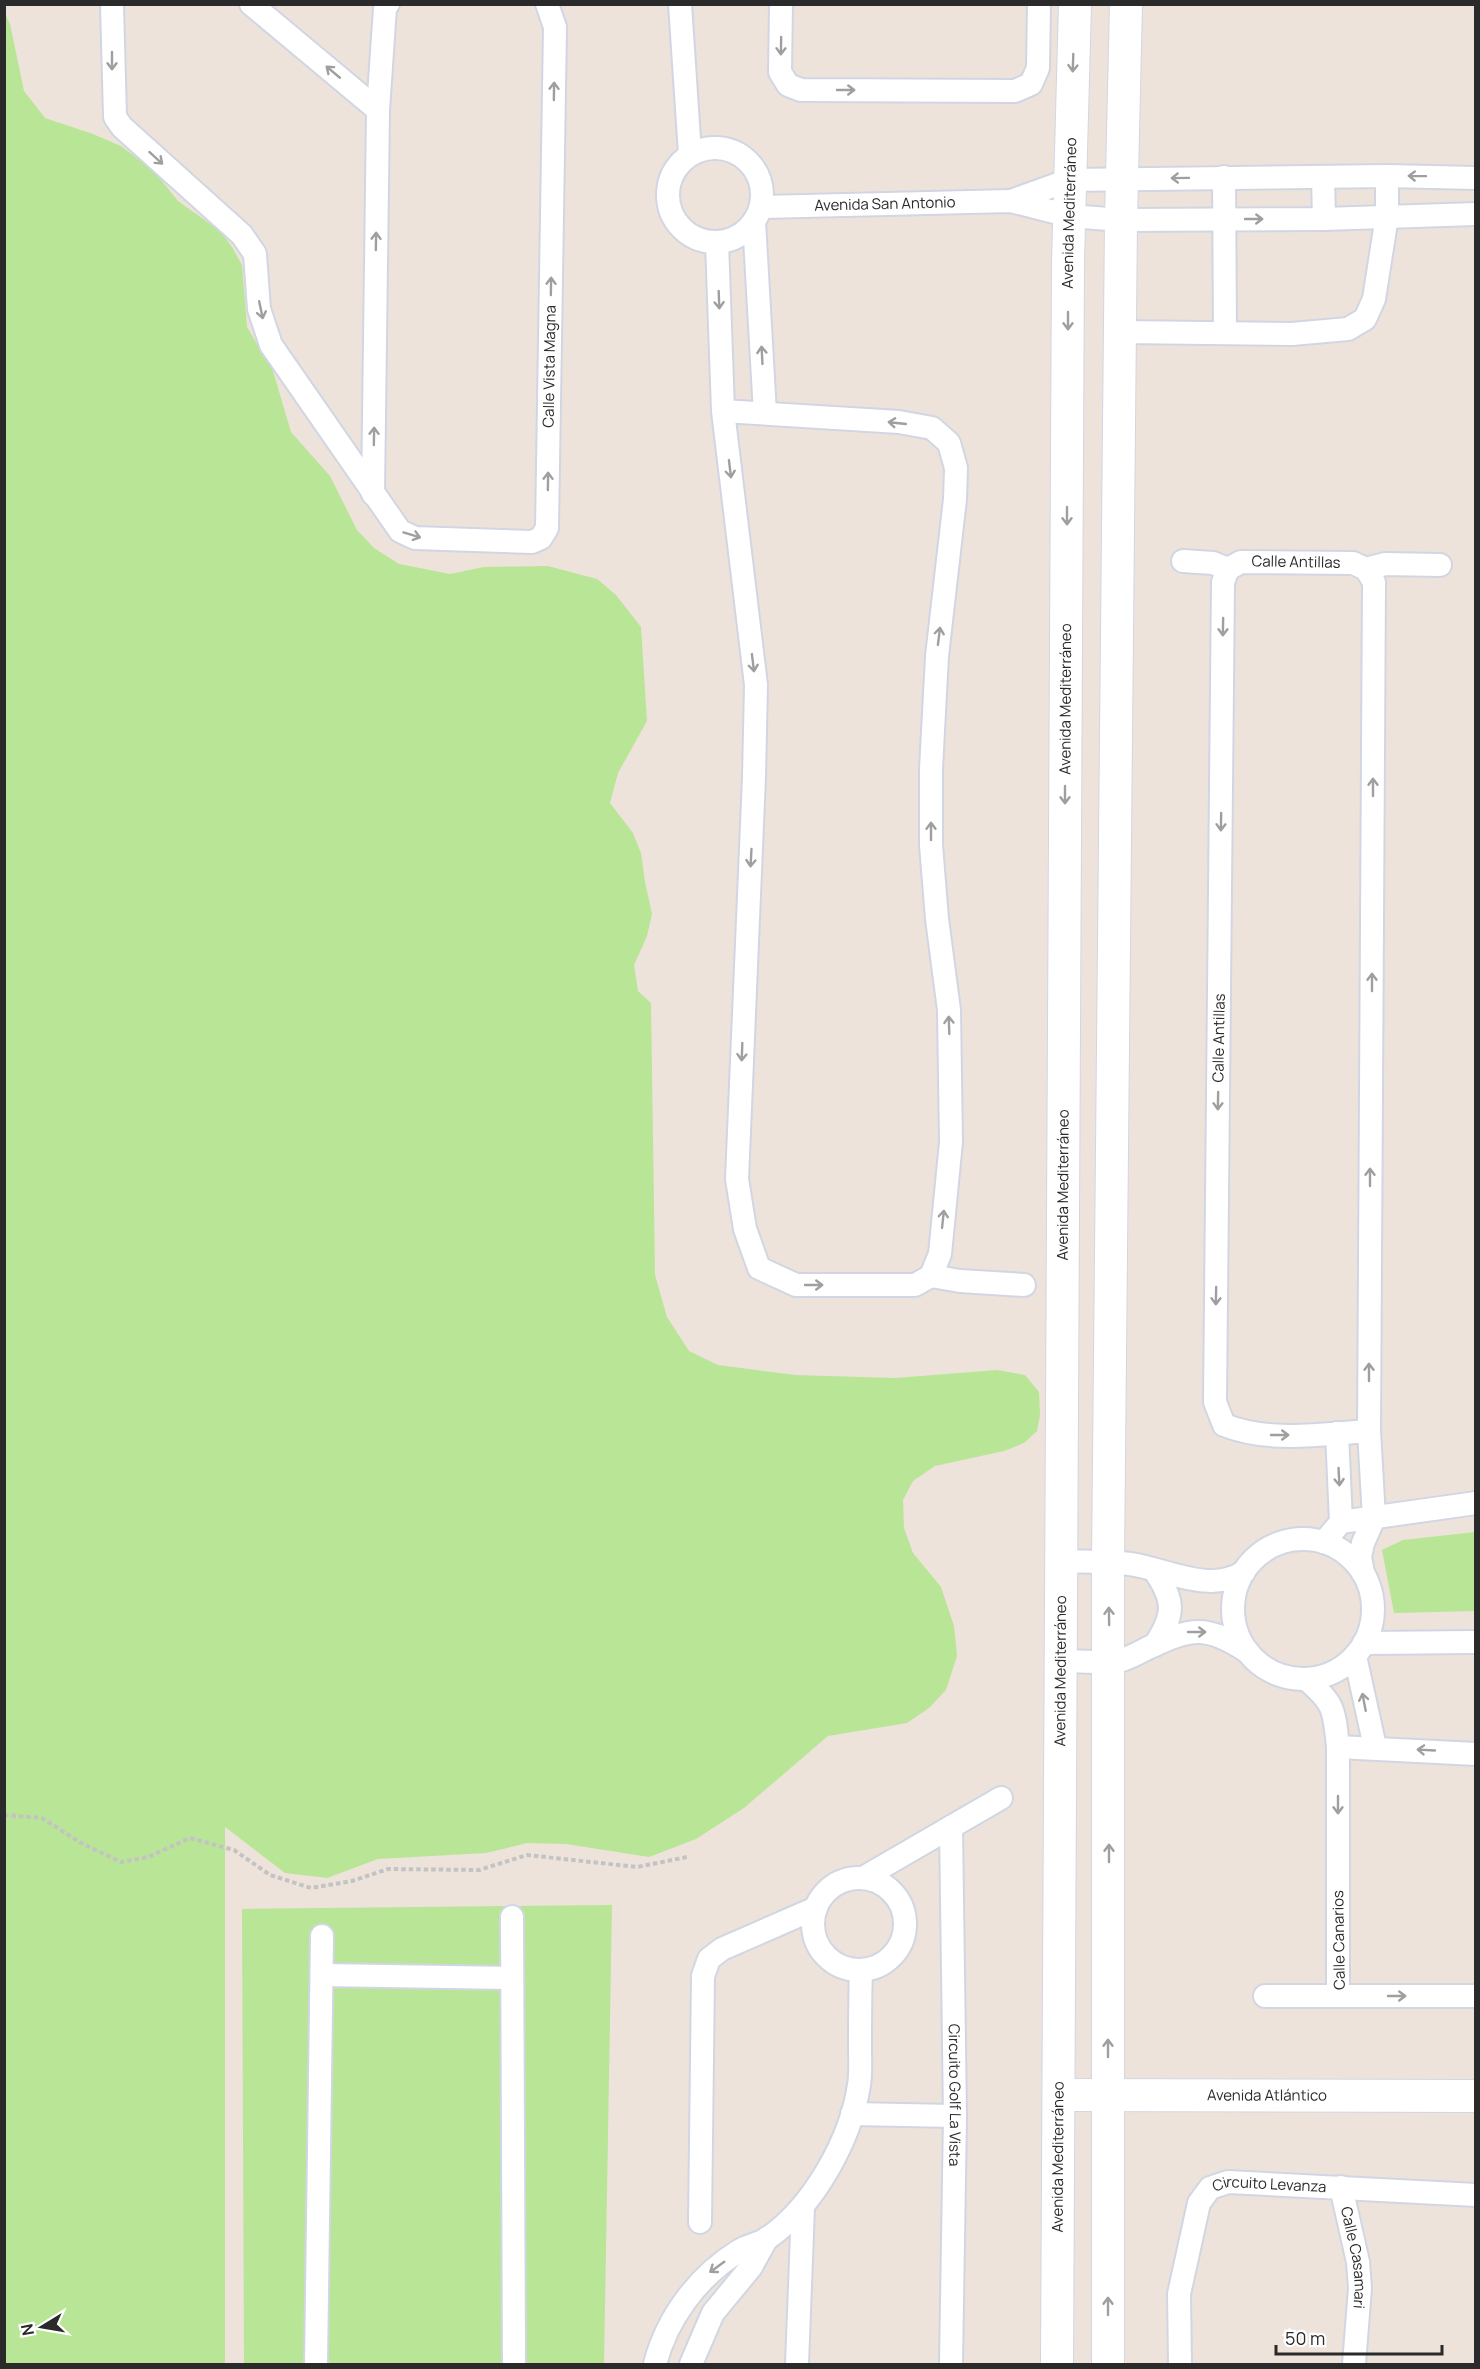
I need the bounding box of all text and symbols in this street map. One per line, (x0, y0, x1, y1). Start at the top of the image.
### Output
one-way arrow (775, 36, 787, 56)
one-way arrow (107, 50, 118, 70)
one-way arrow (1067, 52, 1079, 72)
one-way arrow (325, 66, 341, 79)
one-way arrow (548, 81, 560, 101)
one-way arrow (835, 84, 855, 96)
street label: Avenida Mediterráneo (1057, 137, 1081, 289)
one-way arrow (148, 151, 163, 165)
one-way arrow (1408, 171, 1428, 182)
one-way arrow (1171, 172, 1191, 184)
street label: Avenida San Antonio (814, 191, 956, 216)
one-way arrow (1244, 214, 1264, 225)
one-way arrow (370, 231, 382, 251)
one-way arrow (545, 276, 557, 296)
one-way arrow (714, 290, 725, 310)
one-way arrow (255, 300, 267, 319)
street label: Calle Vista Magna (538, 305, 561, 428)
one-way arrow (1062, 310, 1074, 330)
one-way arrow (756, 345, 767, 365)
one-way arrow (887, 417, 907, 428)
one-way arrow (368, 426, 380, 446)
one-way arrow (724, 459, 735, 479)
one-way arrow (542, 471, 554, 491)
one-way arrow (1061, 505, 1072, 525)
one-way arrow (402, 530, 421, 541)
street label: Calle Antillas (1251, 550, 1341, 573)
one-way arrow (1217, 616, 1229, 636)
street label: Avenida Mediterráneo (1054, 623, 1076, 775)
one-way arrow (934, 626, 945, 646)
one-way arrow (748, 652, 759, 672)
one-way arrow (1367, 778, 1379, 798)
one-way arrow (1059, 784, 1071, 804)
one-way arrow (1215, 811, 1227, 831)
one-way arrow (925, 821, 937, 841)
one-way arrow (745, 847, 756, 867)
one-way arrow (1366, 973, 1377, 993)
street label: Calle Antillas (1207, 993, 1230, 1083)
one-way arrow (944, 1015, 955, 1035)
one-way arrow (737, 1042, 748, 1062)
one-way arrow (1212, 1090, 1224, 1110)
street label: Avenida Mediterráneo (1052, 1109, 1074, 1261)
one-way arrow (1365, 1168, 1376, 1188)
one-way arrow (938, 1210, 949, 1230)
one-way arrow (803, 1279, 823, 1291)
one-way arrow (1210, 1285, 1222, 1305)
one-way arrow (1363, 1363, 1375, 1383)
one-way arrow (1269, 1429, 1289, 1441)
one-way arrow (1333, 1467, 1344, 1487)
street label: Avenida Mediterráneo (1049, 1595, 1071, 1747)
one-way arrow (1103, 1607, 1115, 1627)
one-way arrow (1187, 1627, 1207, 1638)
one-way arrow (1358, 1692, 1369, 1712)
one-way arrow (1416, 1744, 1436, 1755)
one-way arrow (1332, 1795, 1344, 1815)
one-way arrow (1103, 1844, 1115, 1864)
street label: Calle Canarios (1327, 1890, 1350, 1990)
one-way arrow (1386, 1990, 1406, 2002)
street label: Circuito Golf La Vista (944, 2023, 966, 2166)
one-way arrow (1102, 2039, 1114, 2059)
street label: Avenida Mediterráneo (1047, 2081, 1068, 2233)
street label: Avenida Atlántico (1207, 2084, 1327, 2106)
street label: Circuito Levanza (1209, 2171, 1327, 2197)
street label: Calle Casamari (1336, 2204, 1371, 2309)
one-way arrow (709, 2261, 725, 2273)
north arrow (12, 2297, 72, 2357)
one-way arrow (1102, 2297, 1114, 2317)
scale bar (1276, 2318, 1442, 2356)
text: N (15, 2322, 39, 2338)
text: 50 m (1285, 2326, 1325, 2350)

